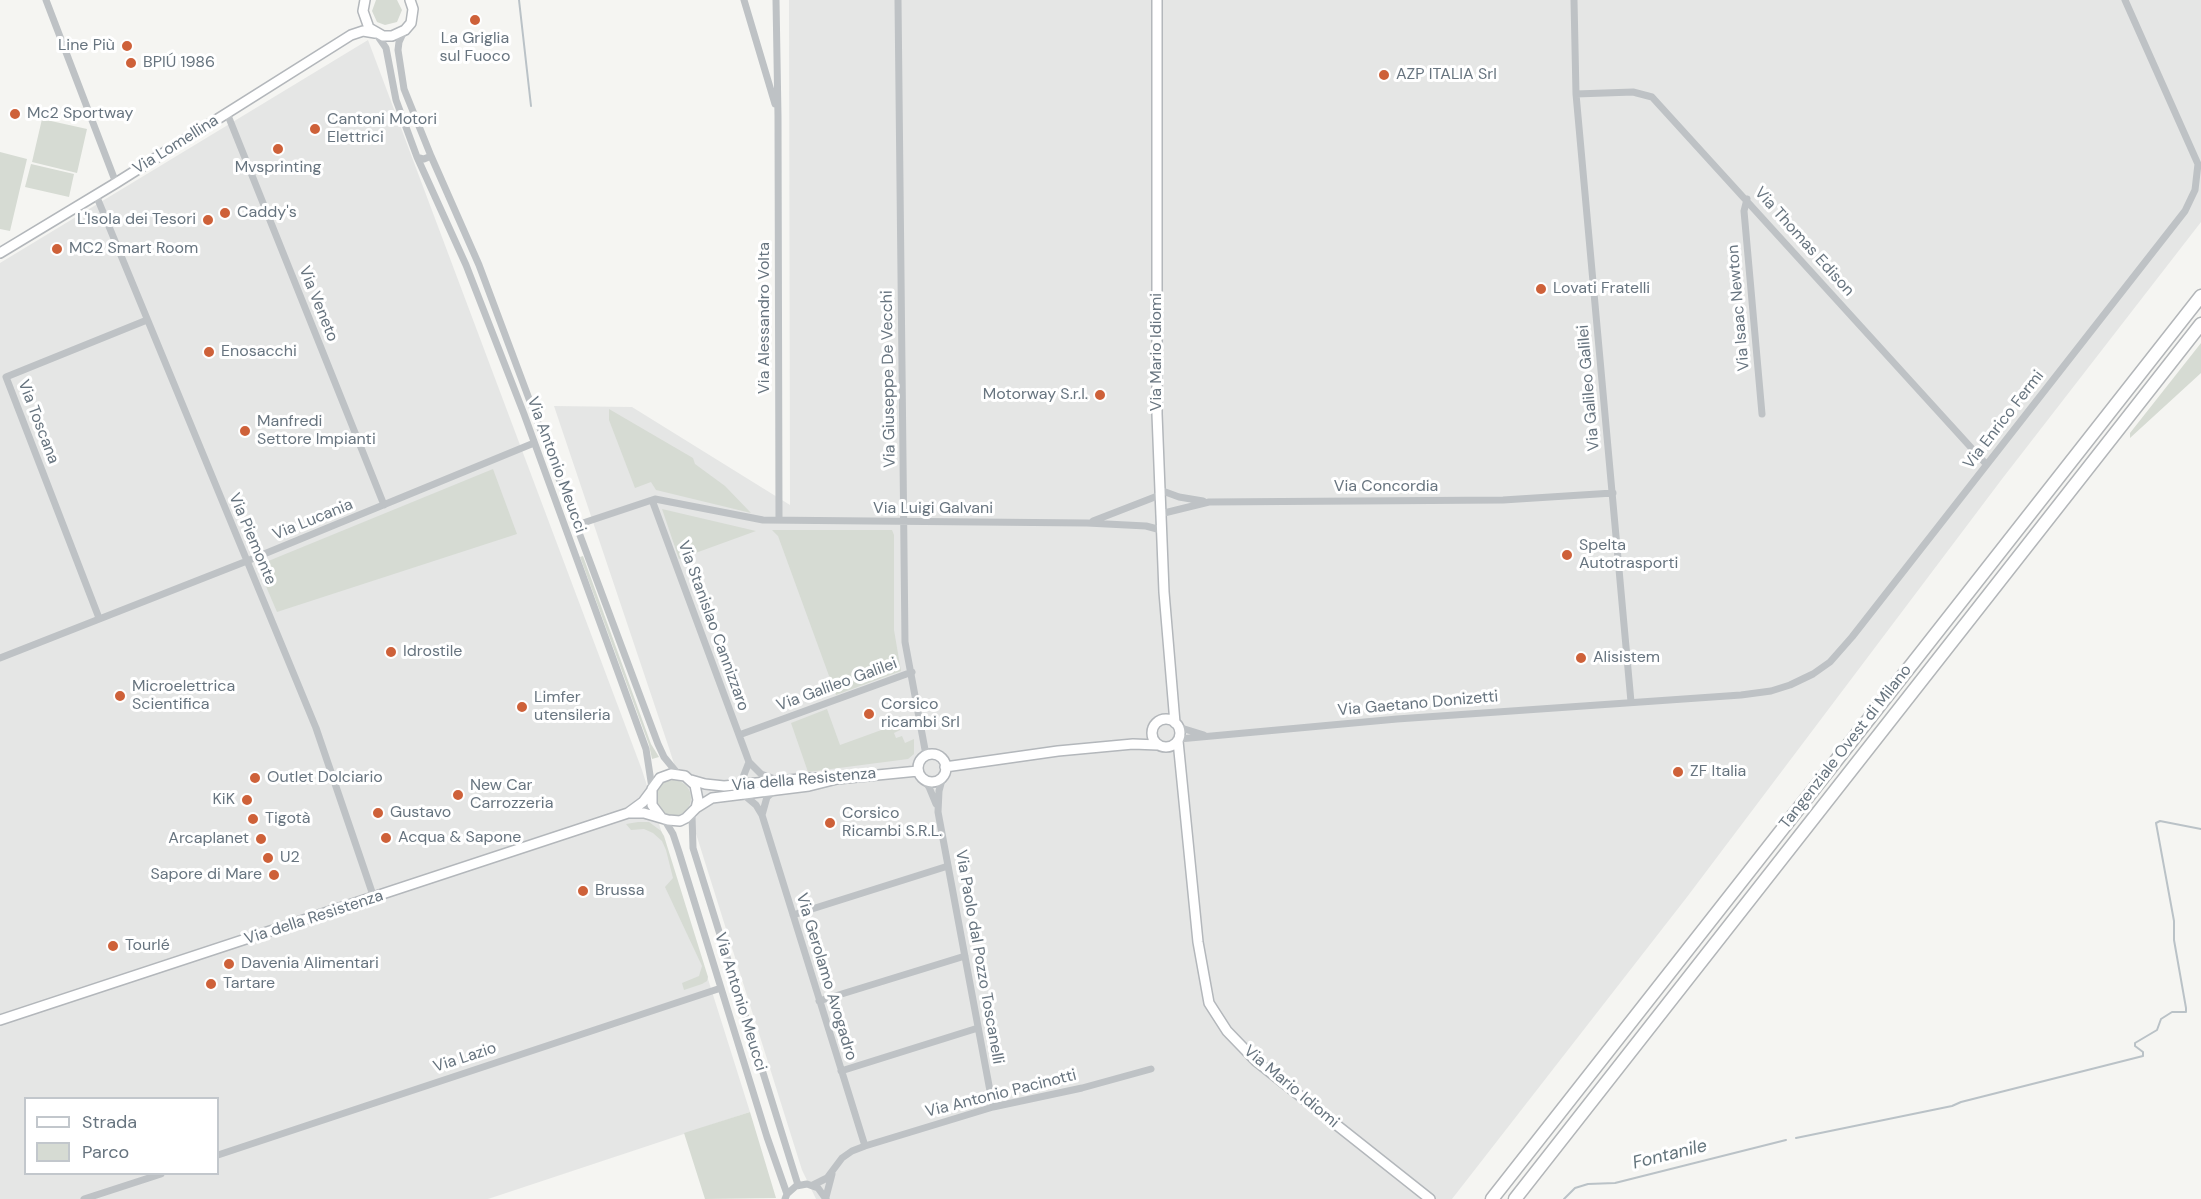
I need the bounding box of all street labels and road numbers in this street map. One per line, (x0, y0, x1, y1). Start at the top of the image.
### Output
street label: Via Lomellina (130, 111, 222, 179)
street label: Via Thomas Edison (1750, 184, 1858, 300)
street label: Via Alessandro Volta (755, 242, 775, 394)
street label: Via Isaac Newton (1724, 244, 1754, 372)
street label: Via Veneto (294, 263, 342, 345)
street label: Via Giuseppe De Vecchi (878, 290, 900, 468)
street label: Via Mario Idiomi (1147, 293, 1167, 411)
street label: Via Galileo Galilei (1574, 324, 1604, 452)
street label: Via Enrico Fermi (1960, 367, 2048, 473)
street label: Via Toscana (13, 377, 63, 467)
street label: Via Antonio Meucci (522, 394, 590, 536)
street label: Via Concordia (1334, 477, 1438, 497)
street label: Via Piemonte (224, 490, 280, 588)
street label: Via Lucania (270, 495, 356, 545)
street label: Via Luigi Galvani (873, 499, 993, 519)
street label: Via Stanislao Cannizzaro (673, 538, 753, 714)
street label: Via Galileo Galilei (774, 654, 900, 716)
street label: Tangenziale Ovest di Milano (1776, 661, 1916, 833)
street label: Via Gaetano Donizetti (1337, 687, 1499, 721)
street label: Via della Resistenza (731, 764, 877, 796)
street label: Via Paolo dal Pozzo Toscanelli (951, 848, 1007, 1066)
street label: Via della Resistenza (242, 887, 386, 949)
street label: Via Gerolamo Avogadro (791, 891, 861, 1063)
street label: Via Antonio Meucci (710, 931, 770, 1073)
street label: Via Lazio (431, 1039, 499, 1077)
street label: Via Mario Idiomi (1239, 1042, 1343, 1132)
street label: Via Antonio Pacinotti (923, 1066, 1079, 1122)

